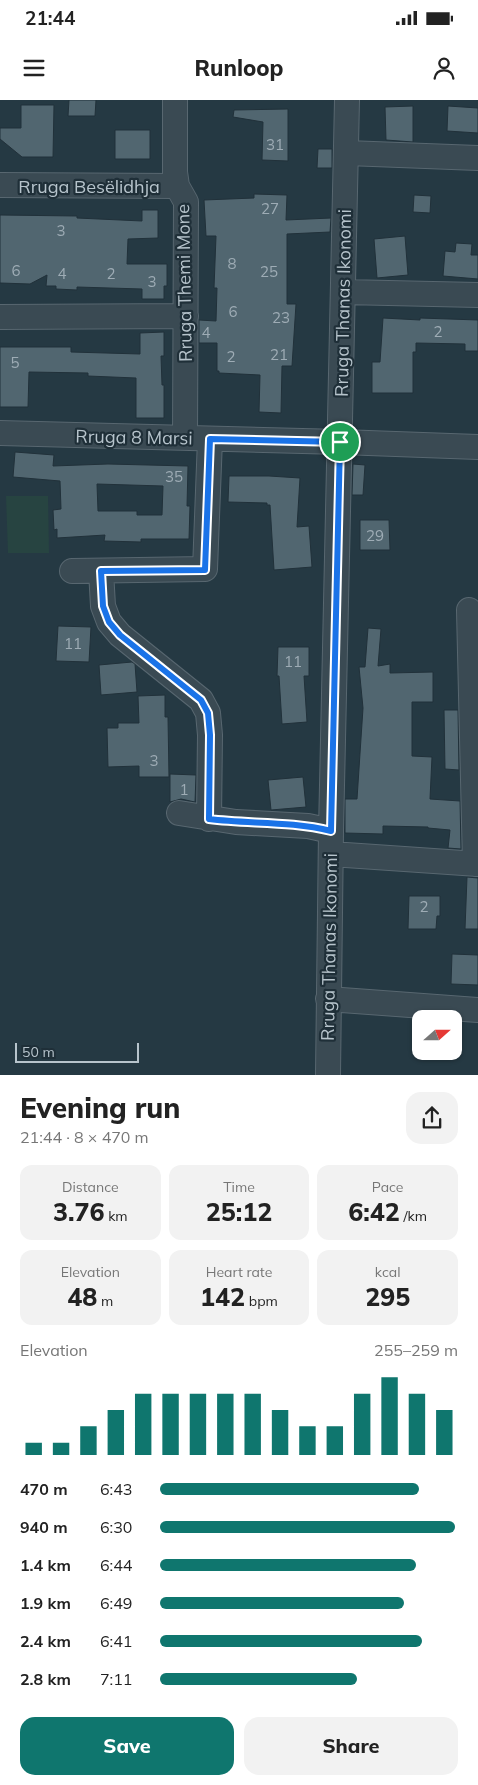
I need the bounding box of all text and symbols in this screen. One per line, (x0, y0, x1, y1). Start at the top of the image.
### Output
text: 21:44 (25, 6, 75, 30)
icon: menu (20, 54, 48, 82)
text: Runloop (195, 54, 283, 82)
icon: person (430, 54, 458, 82)
house number: 31 (266, 135, 284, 154)
street label: Rruga Besëlidhja (18, 175, 160, 198)
house number: 27 (261, 199, 279, 218)
street label: Rruga Themi Mone (171, 204, 197, 362)
street label: Rruga Thanas Ikonomi (330, 209, 356, 397)
house number: 3 (56, 221, 66, 240)
house number: 8 (227, 254, 237, 273)
house number: 6 (11, 261, 21, 280)
house number: 25 (260, 262, 278, 281)
house number: 4 (57, 264, 67, 283)
house number: 2 (106, 264, 116, 283)
house number: 3 (147, 272, 157, 291)
house number: 6 (228, 302, 238, 321)
house number: 23 (272, 308, 290, 327)
house number: 2 (433, 322, 443, 341)
house number: 4 (201, 323, 211, 342)
house number: 21 (270, 345, 288, 364)
house number: 2 (226, 347, 236, 366)
house number: 5 (10, 353, 20, 372)
pin (319, 421, 361, 463)
street label: Rruga 8 Marsi (75, 424, 193, 450)
icon: arrive (326, 428, 354, 456)
house number: 35 (165, 467, 183, 486)
house number: 29 (366, 526, 384, 545)
house number: 11 (64, 634, 82, 653)
house number: 11 (284, 652, 302, 671)
house number: 3 (149, 751, 159, 770)
house number: 1 (179, 780, 189, 799)
street label: Rruga Thanas Ikonomi (316, 853, 342, 1041)
house number: 2 (419, 897, 429, 916)
north arrow (412, 1010, 462, 1060)
map controls (412, 1010, 462, 1060)
scale bar (15, 1040, 139, 1063)
text: 50 m (22, 1043, 55, 1061)
text: Evening run (20, 1090, 180, 1125)
button: share (406, 1092, 458, 1144)
text: 21:44 · 8 × 470 m (20, 1127, 149, 1147)
text: Distance (62, 1178, 119, 1196)
text: Time (223, 1178, 255, 1196)
text: Pace (372, 1178, 403, 1196)
text: 3.76 (53, 1196, 105, 1227)
text: 25:12 (206, 1196, 272, 1227)
text: 6:42 (348, 1196, 400, 1227)
text: km (105, 1207, 128, 1225)
text: /km (400, 1207, 427, 1225)
text: Elevation (61, 1263, 120, 1281)
text: Heart rate (206, 1263, 272, 1281)
text: kcal (375, 1263, 400, 1281)
text: 48 (67, 1281, 97, 1312)
text: 142 (200, 1281, 245, 1312)
text: 295 (365, 1281, 410, 1312)
text: m (97, 1292, 113, 1310)
text: bpm (245, 1292, 278, 1310)
text: Elevation (20, 1340, 88, 1360)
text: 255–259 m (374, 1340, 458, 1360)
text: 470 m (20, 1479, 68, 1499)
text: 6:43 (100, 1479, 132, 1499)
text: 940 m (20, 1517, 68, 1537)
text: 6:30 (100, 1517, 132, 1537)
text: 1.4 km (20, 1555, 71, 1575)
text: 6:44 (100, 1555, 132, 1575)
text: 1.9 km (20, 1593, 71, 1613)
text: 6:49 (100, 1593, 132, 1613)
text: 2.4 km (20, 1631, 71, 1651)
text: 6:41 (100, 1631, 132, 1651)
text: 2.8 km (20, 1669, 71, 1689)
text: 7:11 (100, 1669, 132, 1689)
button: Save (20, 1717, 234, 1775)
button: Share (244, 1717, 458, 1775)

